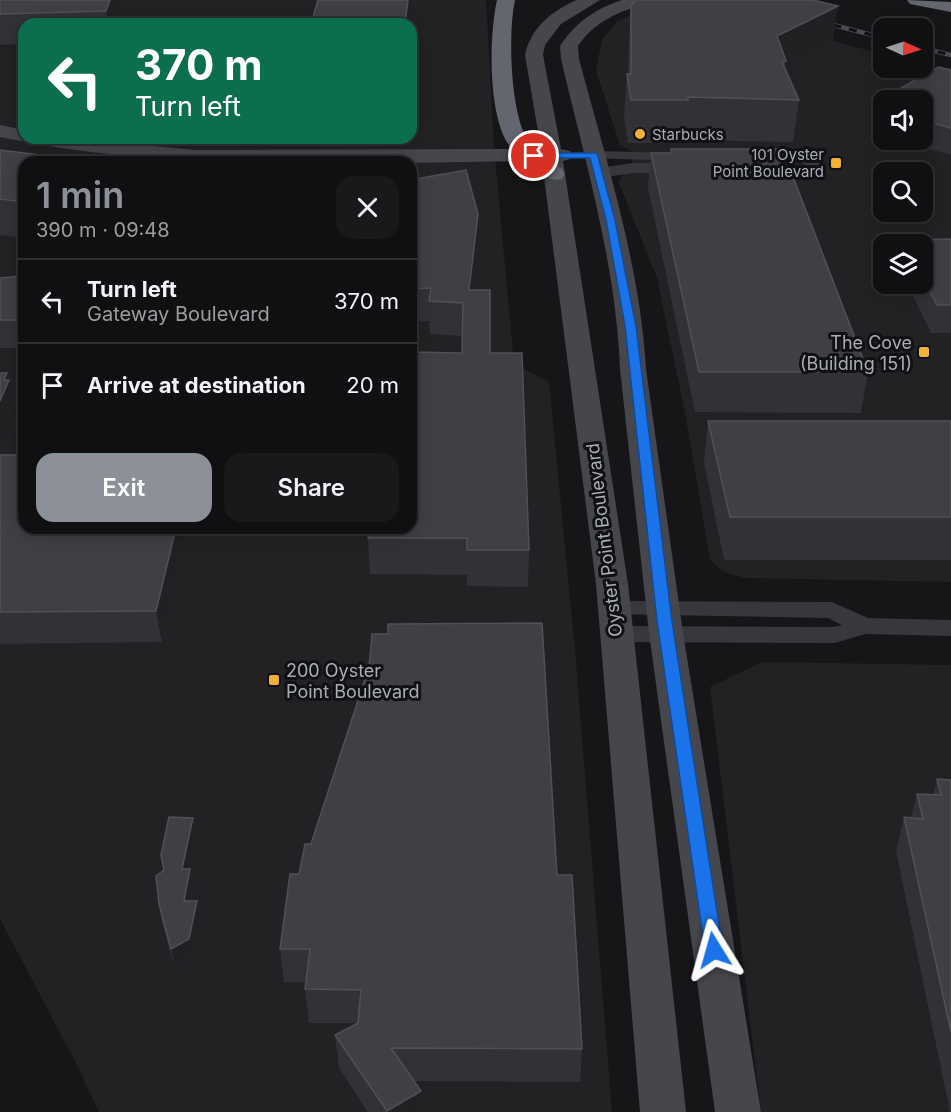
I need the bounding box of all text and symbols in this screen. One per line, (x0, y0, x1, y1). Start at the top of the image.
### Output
north arrow (873, 18, 933, 78)
map controls (873, 18, 933, 294)
text: 370 m (135, 39, 262, 90)
icon: left (36, 42, 114, 120)
text: Turn left (135, 90, 241, 123)
button: sound (873, 90, 933, 150)
place label: Starbucks (652, 125, 724, 144)
marker: Starbucks (633, 127, 647, 141)
pin (508, 130, 559, 181)
icon: arrive (517, 139, 550, 172)
place label: 101 Oyster Point Boulevard (713, 145, 824, 181)
marker: 101 Oyster Point Boulevard (829, 156, 843, 170)
button: search (873, 162, 933, 222)
text: 1 min (36, 173, 124, 217)
button: close (336, 176, 399, 239)
text: 390 m · 09:48 (36, 218, 170, 242)
button: layers (873, 234, 933, 294)
text: Turn left (87, 276, 177, 302)
icon: left (36, 285, 69, 318)
text: 370 m (334, 288, 399, 314)
text: Gateway Boulevard (87, 302, 270, 326)
place label: The Cove (Building 151) (800, 332, 912, 374)
marker: The Cove (Building 151) (917, 345, 931, 359)
icon: arrive (36, 369, 69, 402)
text: Arrive at destination (87, 372, 306, 398)
text: 20 m (346, 372, 399, 398)
street label: Oyster Point Boulevard (582, 442, 626, 638)
button: Exit (36, 453, 212, 522)
button: Share (224, 453, 399, 522)
place label: 200 Oyster Point Boulevard (286, 660, 420, 702)
marker: 200 Oyster Point Boulevard (267, 673, 281, 687)
position arrow (682, 918, 746, 982)

